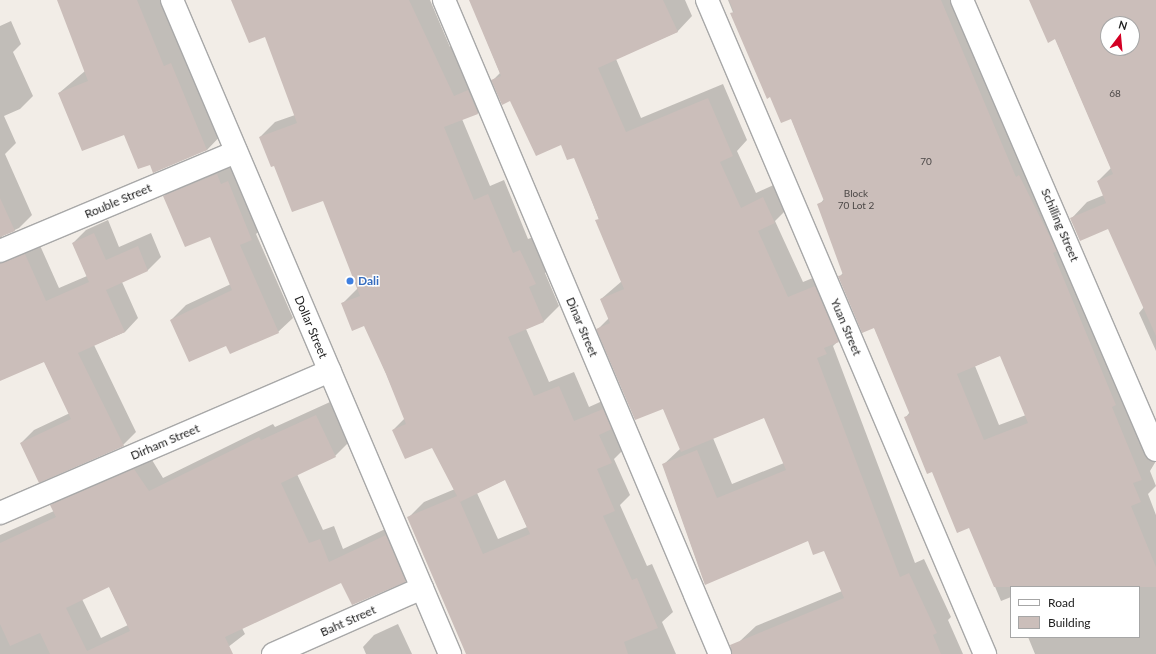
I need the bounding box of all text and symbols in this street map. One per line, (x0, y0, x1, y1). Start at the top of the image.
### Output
north arrow (1100, 16, 1140, 56)
text: N (1117, 18, 1129, 32)
house number: 68 (1109, 88, 1121, 100)
house number: 70 (920, 156, 932, 168)
street label: Rouble Street (82, 180, 154, 222)
street label: Schilling Street (1038, 186, 1082, 264)
house number: Block 70 Lot 2 (838, 187, 874, 210)
place label: Dali (358, 274, 379, 288)
marker: Dali (345, 276, 355, 286)
street label: Dollar Street (291, 294, 331, 360)
street label: Dinar Street (563, 295, 601, 359)
street label: Yuan Street (828, 296, 864, 358)
street label: Dirham Street (128, 421, 202, 463)
legend (1010, 586, 1140, 638)
text: Road (1048, 595, 1075, 610)
street label: Baht Street (318, 602, 378, 640)
text: Building (1048, 615, 1091, 630)

